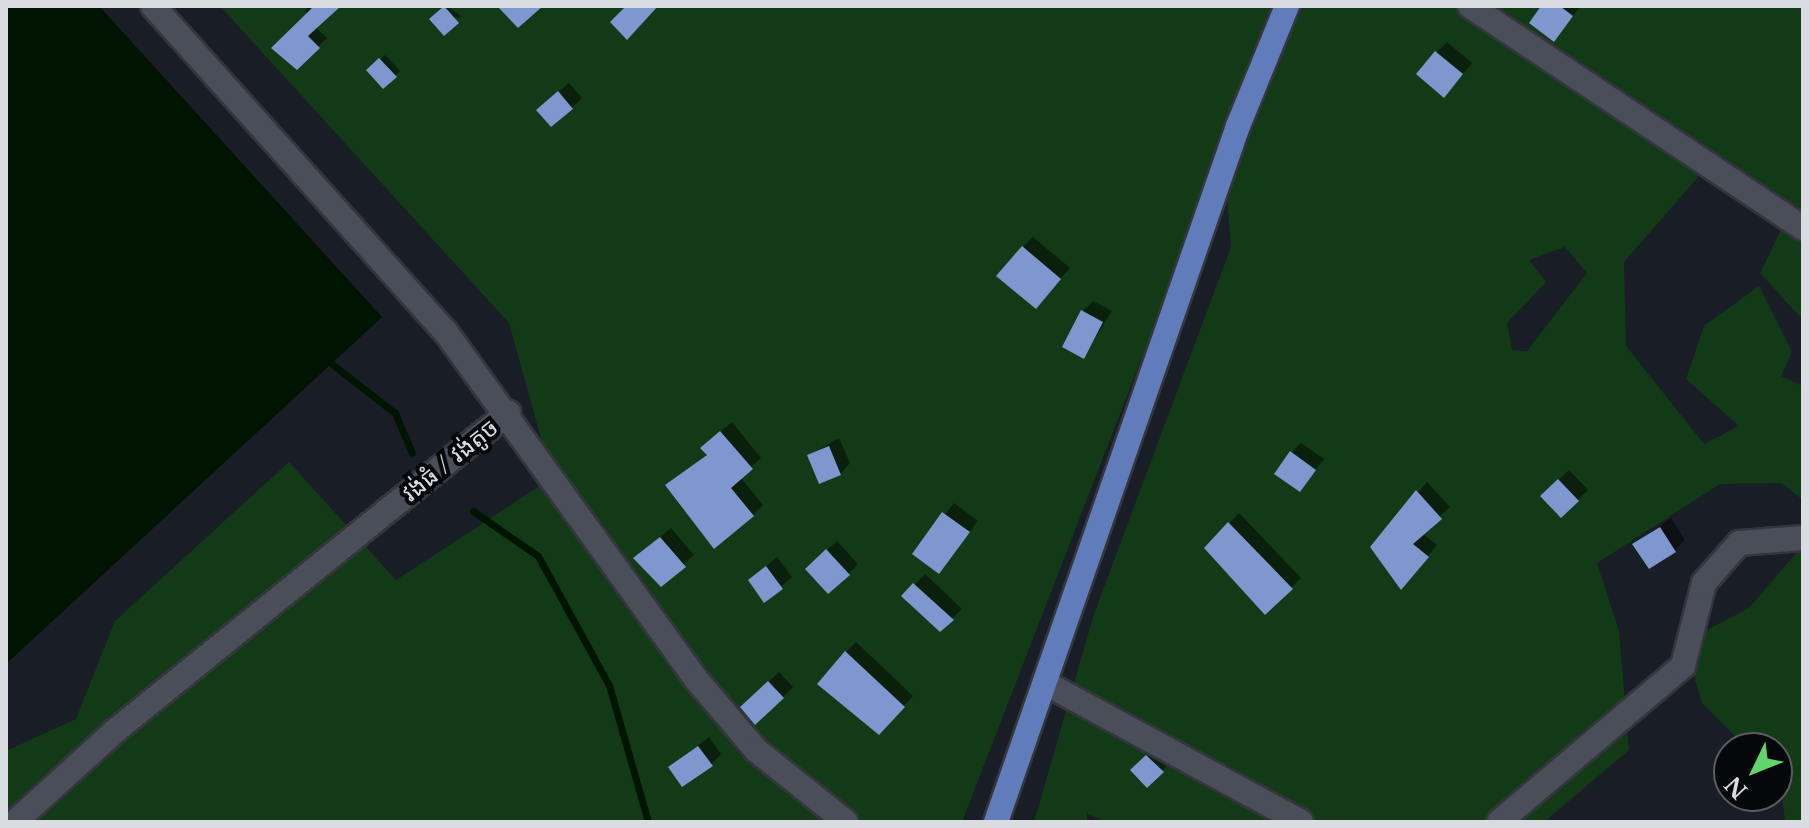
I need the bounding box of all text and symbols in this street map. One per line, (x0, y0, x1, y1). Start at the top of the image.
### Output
street label: វង់ធំ / វង់តូច (396, 412, 504, 508)
north arrow (1713, 732, 1793, 812)
text: N (1720, 771, 1753, 804)

